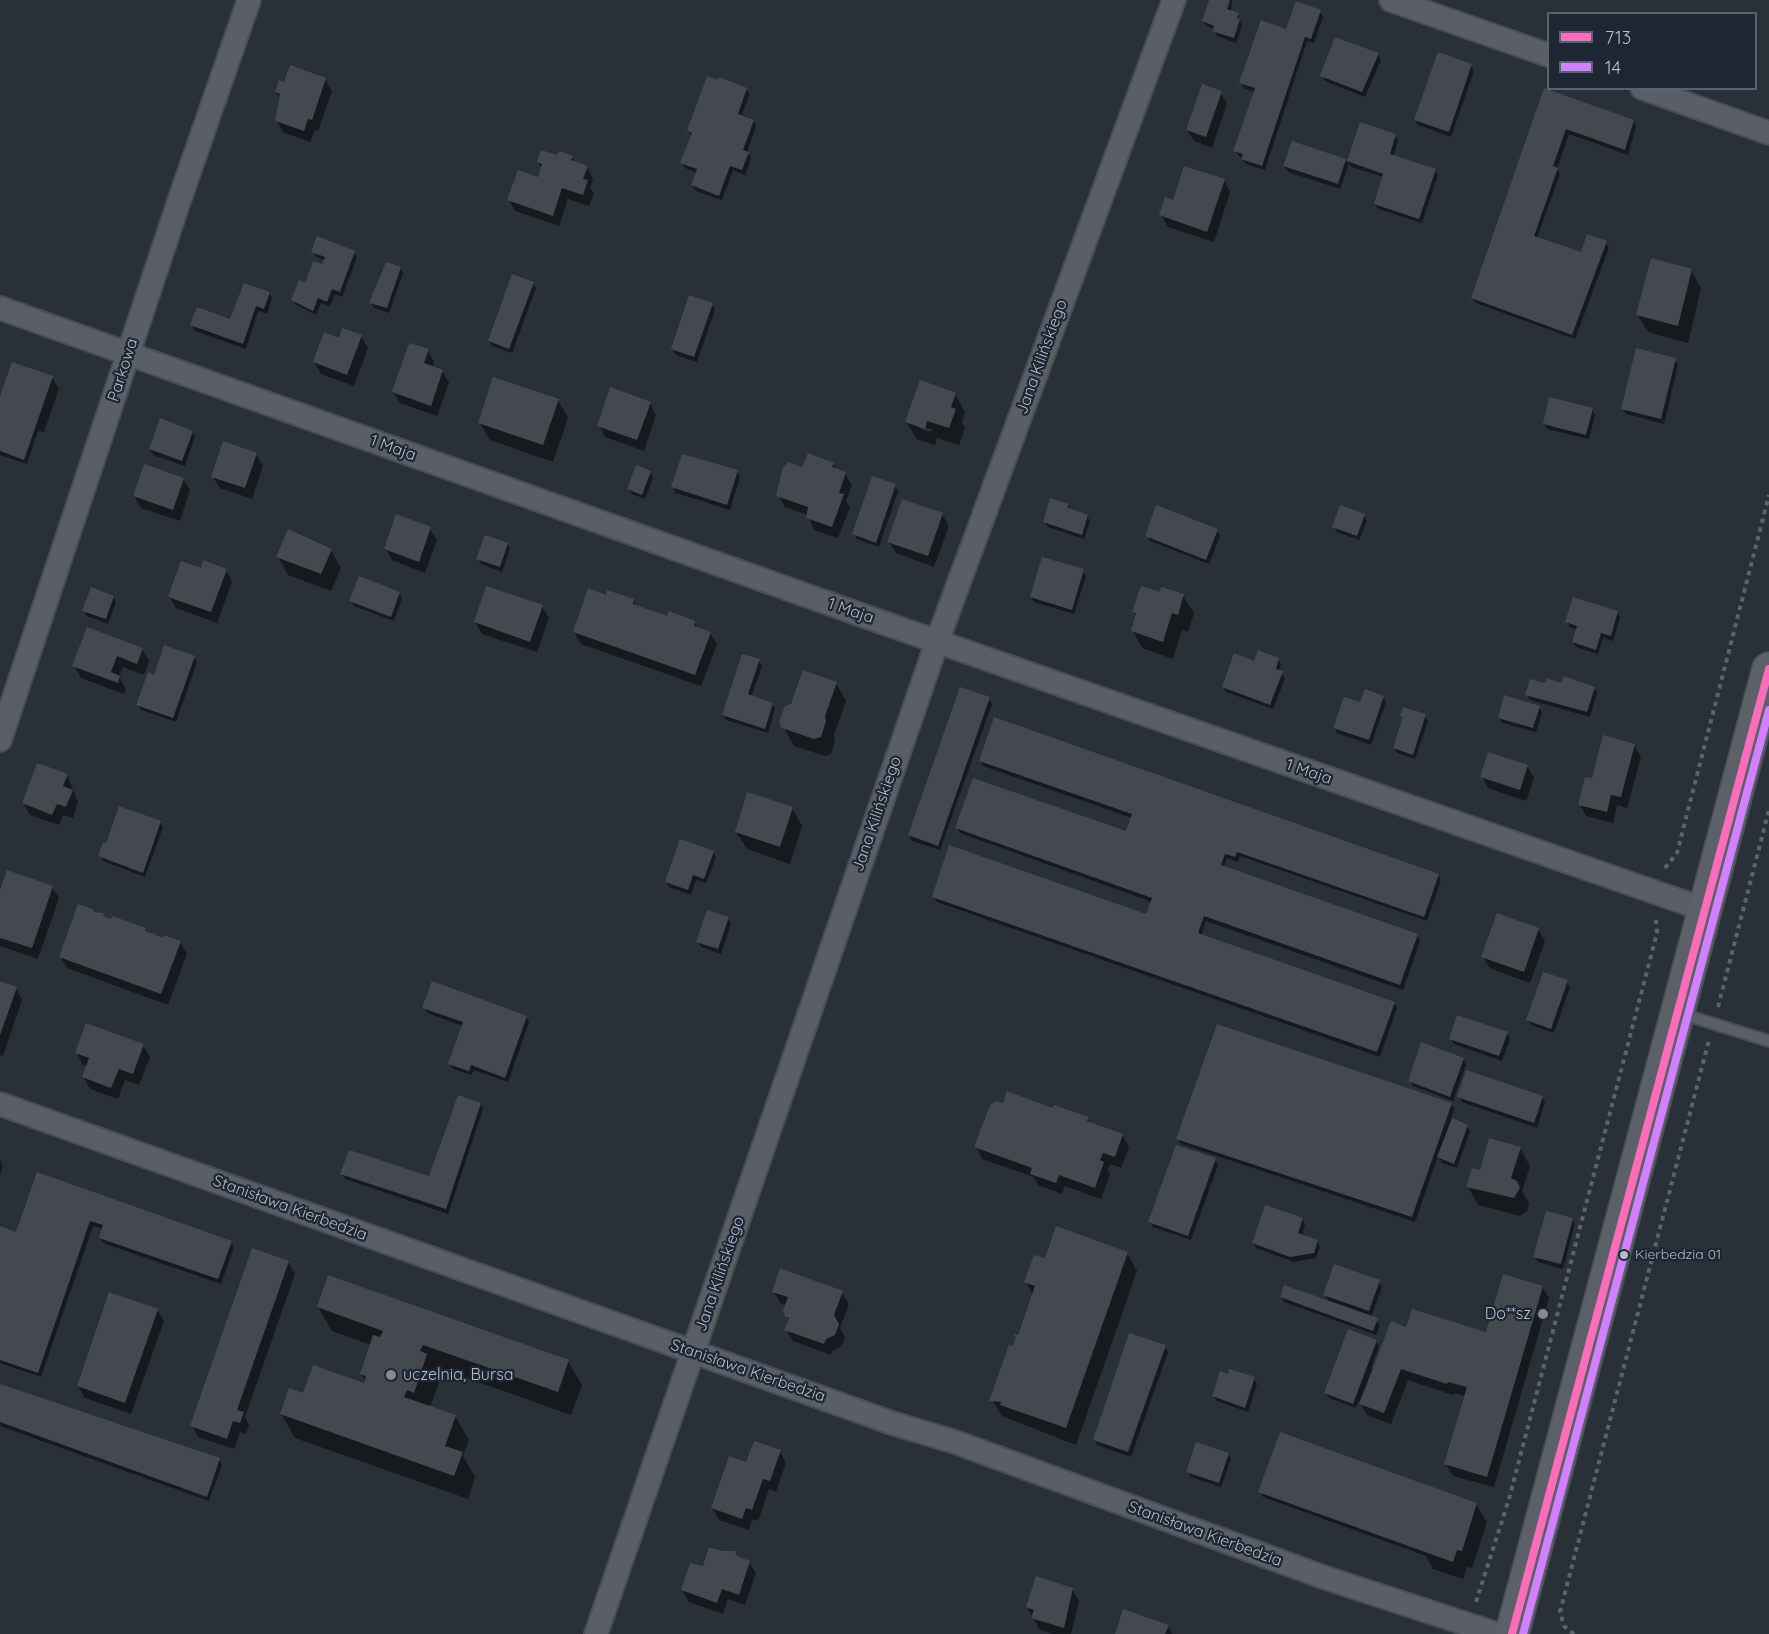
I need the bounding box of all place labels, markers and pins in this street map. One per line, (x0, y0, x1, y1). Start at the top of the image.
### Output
place label: Kierbedzia 01 (1635, 1247, 1721, 1263)
marker: Kierbedzia 01 (1618, 1249, 1630, 1261)
place label: Do**sz (1485, 1304, 1531, 1324)
marker: Do**sz (1536, 1307, 1550, 1321)
place label: uczelnia, Bursa (403, 1365, 513, 1385)
marker: uczelnia, Bursa (384, 1368, 398, 1382)

